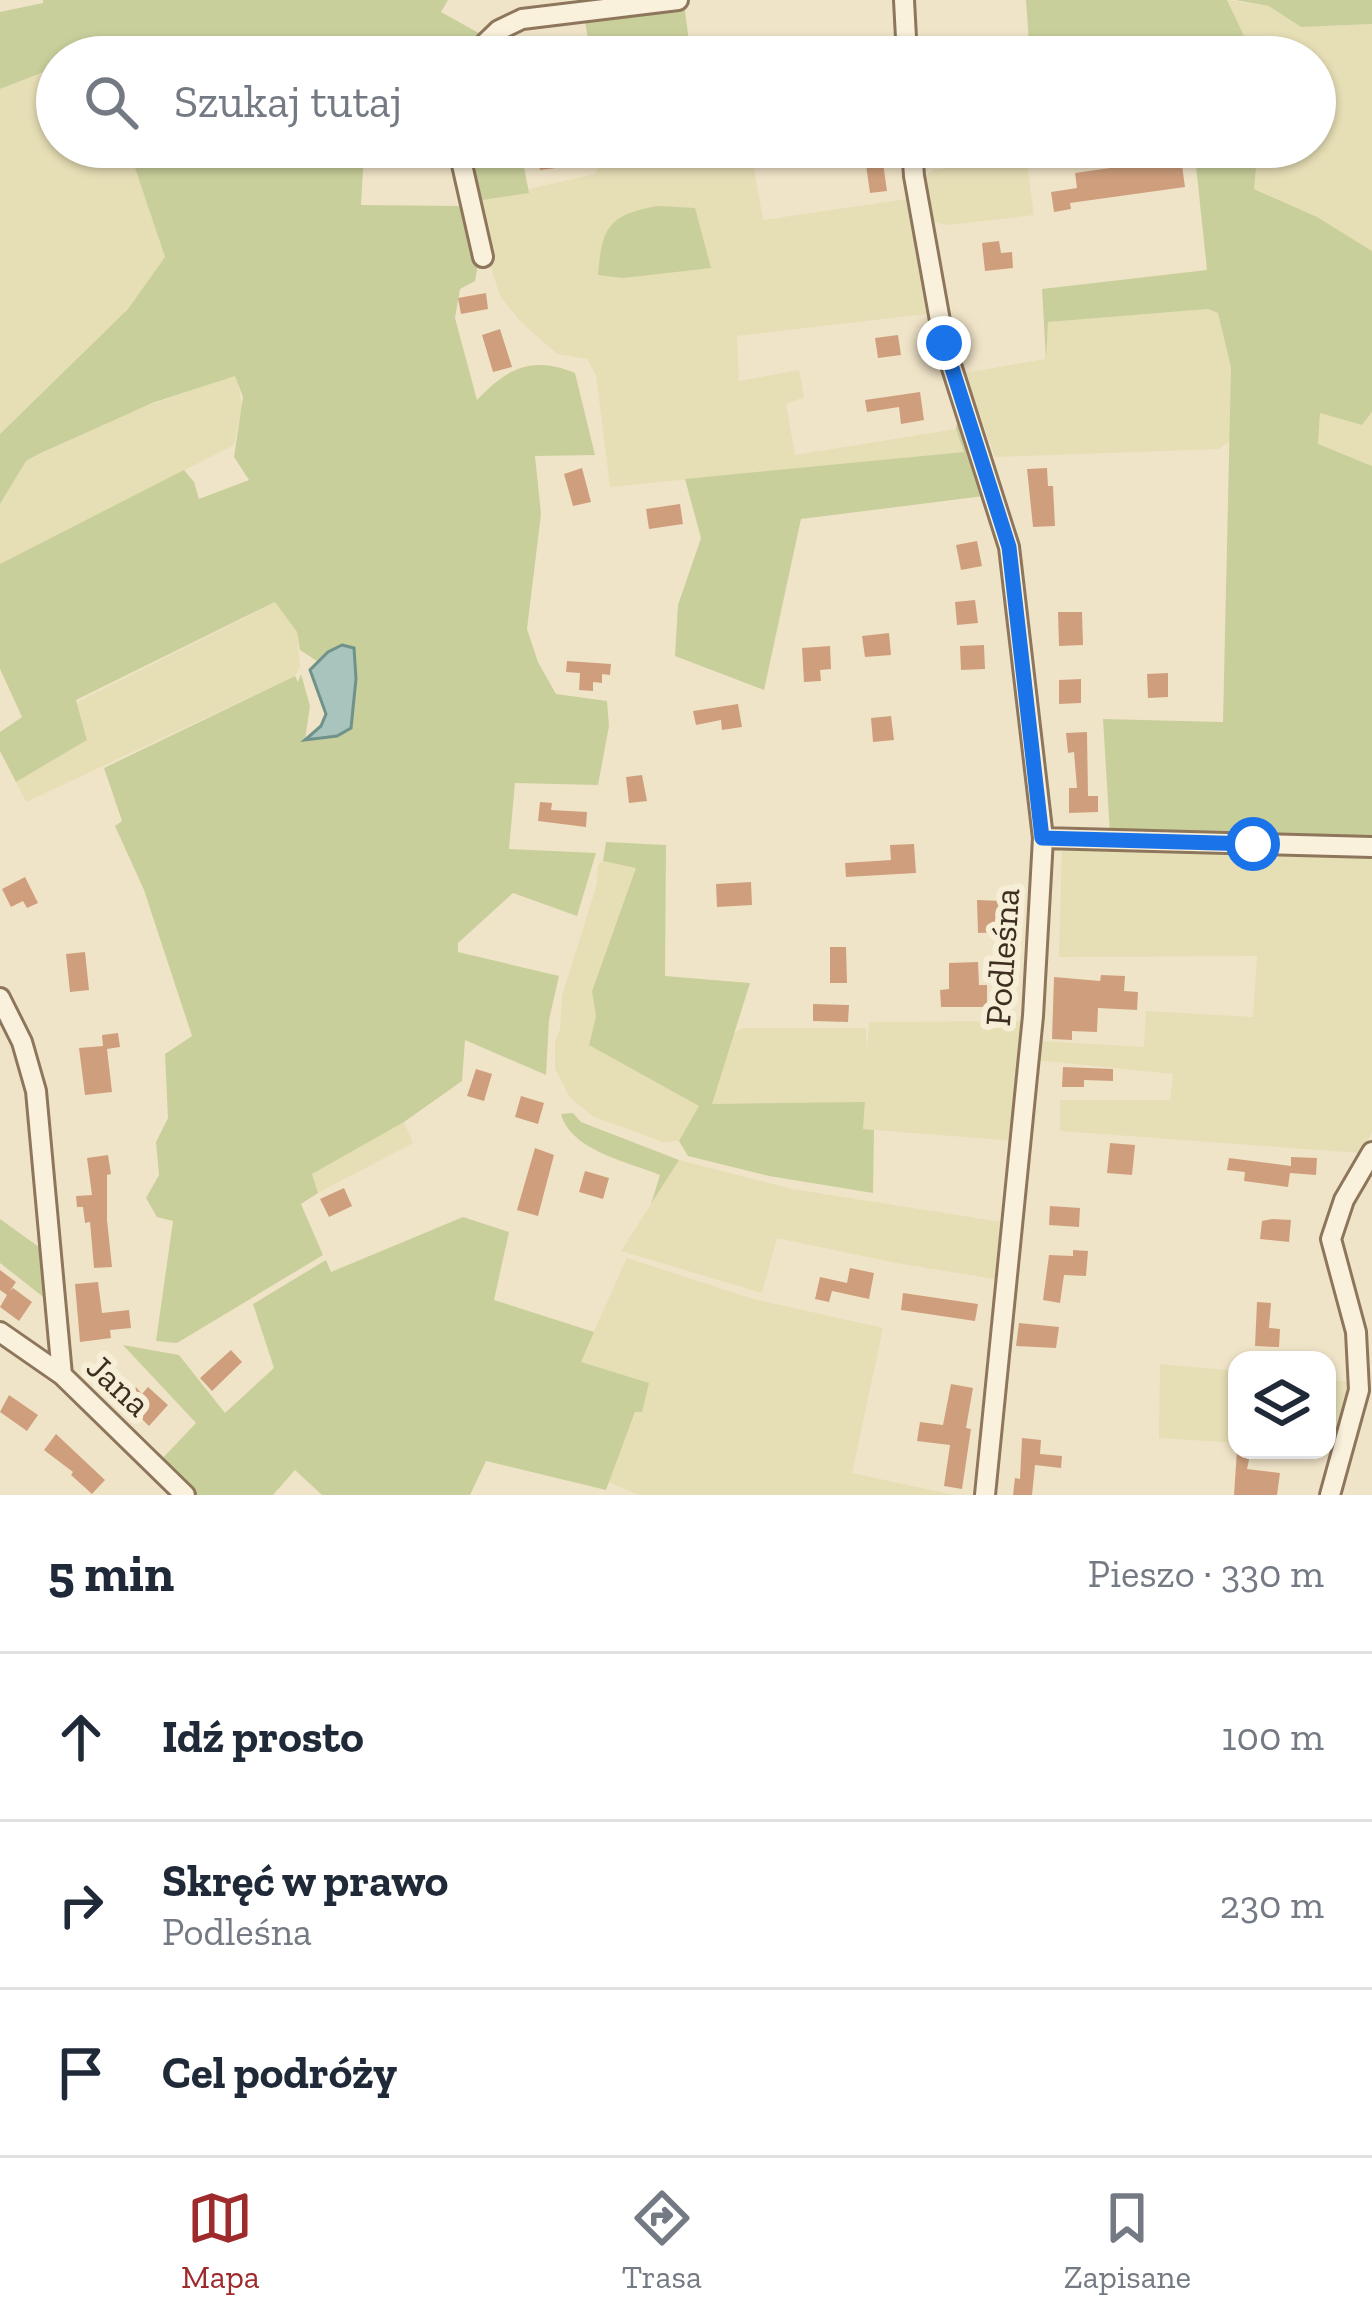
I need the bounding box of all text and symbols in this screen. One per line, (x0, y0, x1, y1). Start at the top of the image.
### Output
search box (36, 36, 1336, 168)
icon: search (78, 69, 144, 135)
text: Szukaj tutaj (174, 75, 402, 129)
route end (917, 316, 971, 370)
route start (1226, 817, 1280, 871)
street label: Podleśna (976, 886, 1028, 1028)
street label: Jana (78, 1345, 160, 1425)
map controls (1228, 1351, 1336, 1459)
button: layers (1228, 1351, 1336, 1459)
text: 5 min (48, 1543, 174, 1604)
text: Pieszo · 330 m (1088, 1550, 1324, 1597)
icon: ahead (48, 1704, 114, 1770)
text: Idź prosto (162, 1710, 364, 1764)
text: 100 m (1222, 1713, 1324, 1760)
text: Skręć w prawo (162, 1854, 448, 1908)
icon: right (48, 1872, 114, 1938)
text: 230 m (1220, 1881, 1324, 1928)
text: Podleśna (162, 1908, 312, 1955)
icon: arrive (48, 2040, 114, 2106)
text: Cel podróży (162, 2046, 397, 2100)
tab: Mapa (181, 2185, 260, 2296)
tab: Trasa (622, 2185, 702, 2296)
tab: Zapisane (1064, 2185, 1191, 2296)

